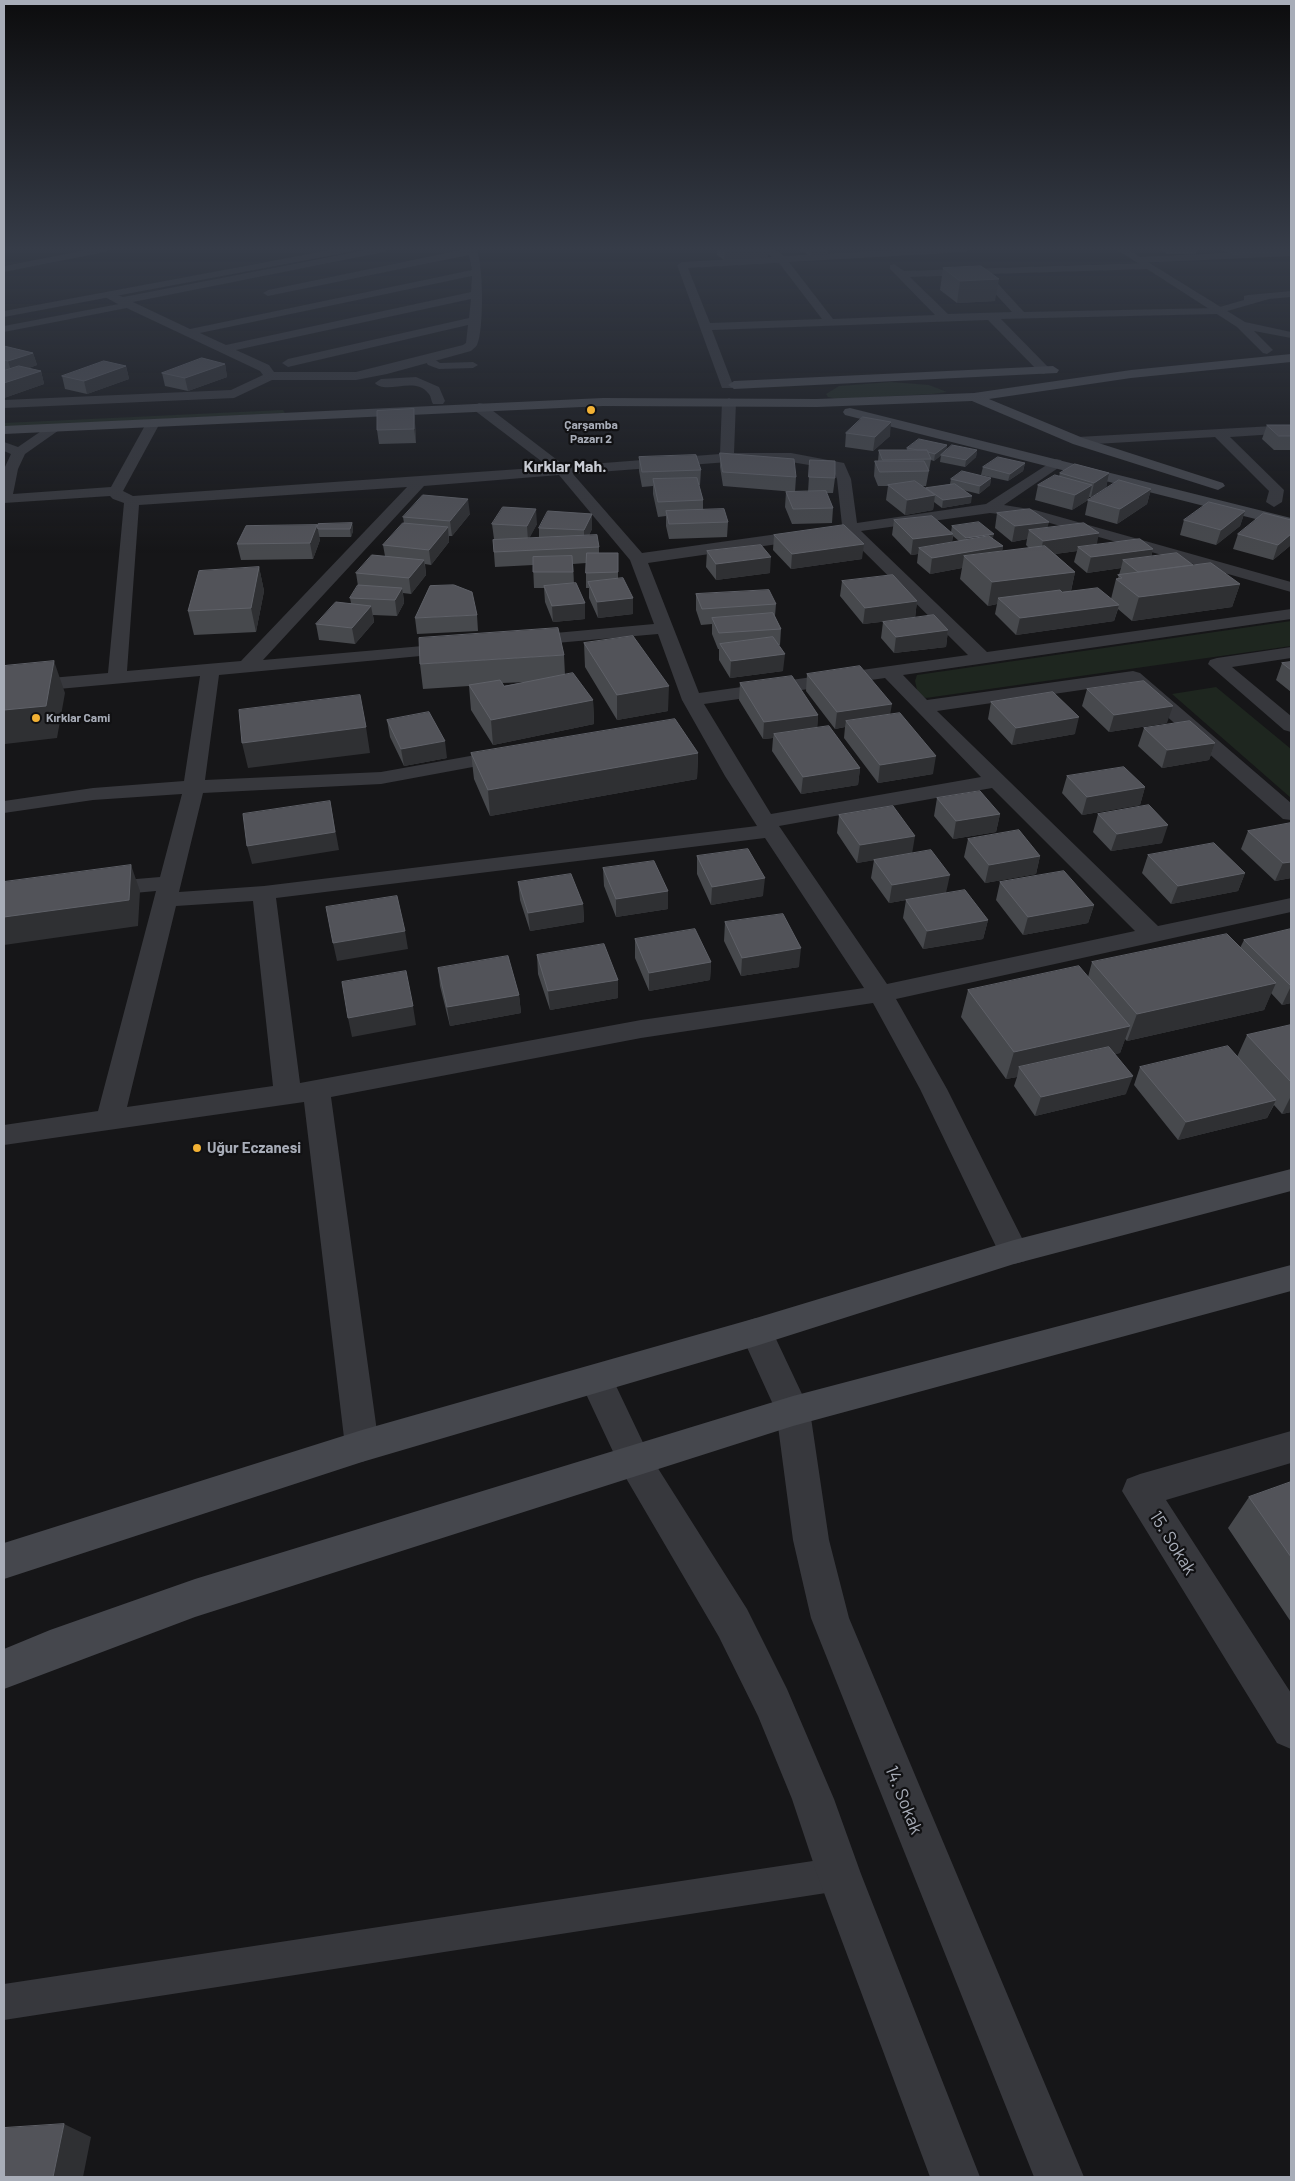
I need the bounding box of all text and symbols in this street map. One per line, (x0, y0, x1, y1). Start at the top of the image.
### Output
marker: Çarşamba Pazarı 2 (585, 404, 597, 416)
place label: Çarşamba Pazarı 2 (564, 418, 618, 446)
district label: Kırklar Mah. (524, 457, 606, 477)
place label: Kırklar Cami (46, 711, 110, 725)
marker: Kırklar Cami (30, 712, 42, 724)
place label: Uğur Eczanesi (207, 1139, 301, 1157)
marker: Uğur Eczanesi (191, 1142, 203, 1154)
street label: 15. Sokak (1145, 1507, 1201, 1579)
street label: 14. Sokak (880, 1762, 928, 1838)

